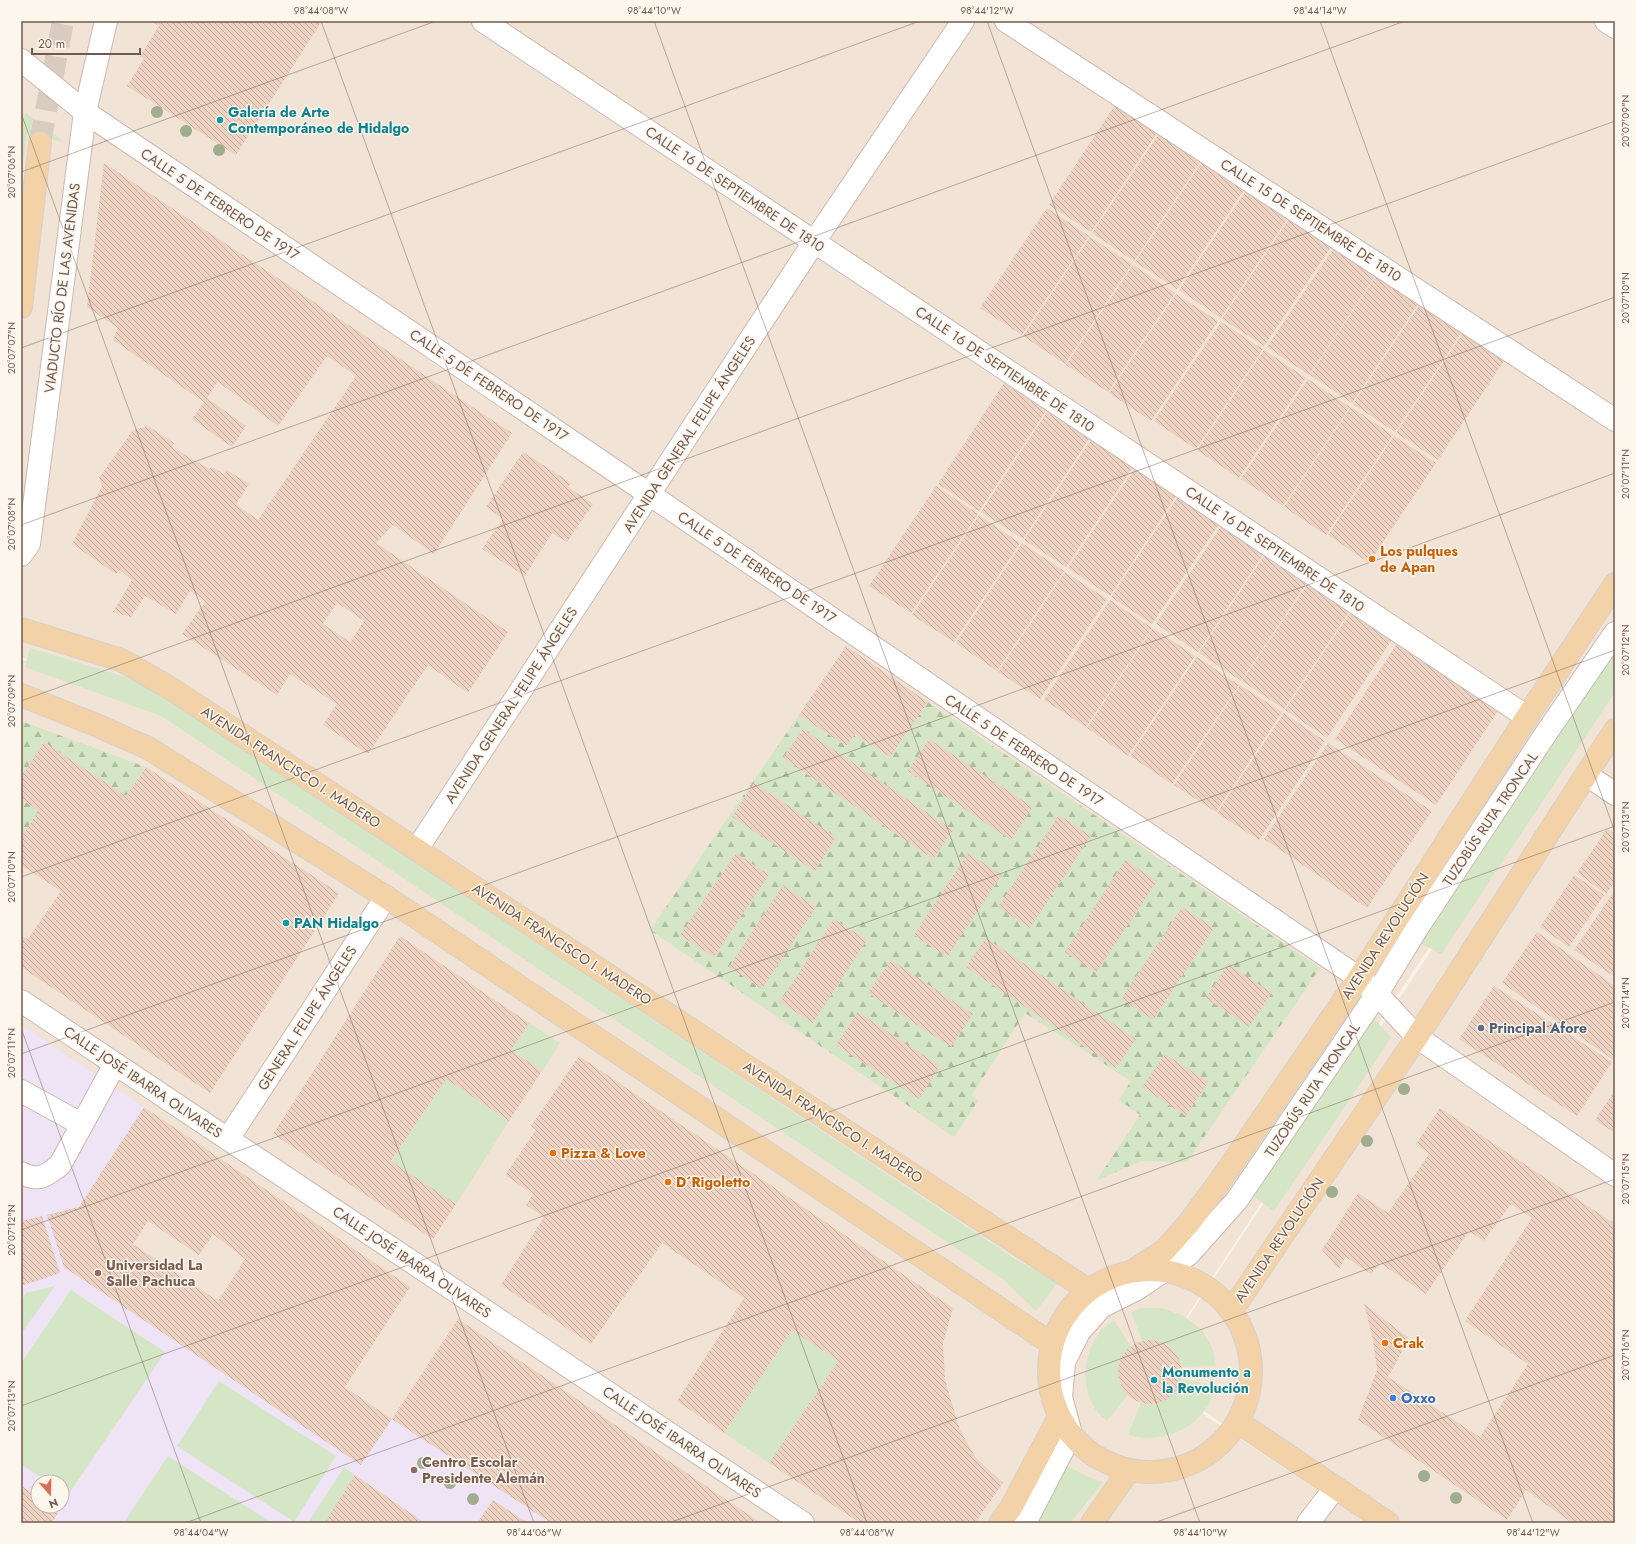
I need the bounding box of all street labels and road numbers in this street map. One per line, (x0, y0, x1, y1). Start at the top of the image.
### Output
street label: CALLE 16 DE SEPTIEMBRE DE 1810 (641, 121, 829, 257)
street label: CALLE 5 DE FEBRERO DE 1917 (137, 143, 304, 265)
street label: CALLE 15 DE SEPTIEMBRE DE 1810 (1217, 154, 1405, 286)
street label: VIADUCTO RÍO DE LAS AVENIDAS (39, 182, 85, 394)
street label: CALLE 16 DE SEPTIEMBRE DE 1810 (911, 301, 1099, 437)
street label: CALLE 5 DE FEBRERO DE 1917 (406, 324, 573, 446)
street label: AVENIDA GENERAL FELIPE ÁNGELES (618, 332, 760, 536)
street label: CALLE 16 DE SEPTIEMBRE DE 1810 (1181, 481, 1369, 617)
street label: CALLE 5 DE FEBRERO DE 1917 (674, 506, 841, 628)
street label: AVENIDA GENERAL FELIPE ÁNGELES (440, 603, 582, 807)
street label: CALLE 5 DE FEBRERO DE 1917 (941, 689, 1108, 811)
street label: AVENIDA FRANCISCO I. MADERO (197, 701, 385, 833)
street label: TUZOBÚS RUTA TRONCAL (1438, 747, 1543, 890)
street label: AVENIDA REVOLUCIÓN (1337, 869, 1433, 1003)
street label: AVENIDA FRANCISCO I. MADERO (468, 878, 656, 1010)
street label: GENERAL FELIPE ÁNGELES (253, 941, 362, 1094)
street label: TUZOBÚS RUTA TRONCAL (1260, 1018, 1365, 1161)
street label: CALLE JOSÉ IBARRA OLIVARES (60, 1021, 227, 1143)
street label: AVENIDA FRANCISCO I. MADERO (739, 1056, 927, 1188)
street label: AVENIDA REVOLUCIÓN (1230, 1173, 1328, 1307)
street label: CALLE JOSÉ IBARRA OLIVARES (329, 1201, 496, 1323)
street label: CALLE JOSÉ IBARRA OLIVARES (599, 1381, 766, 1503)

